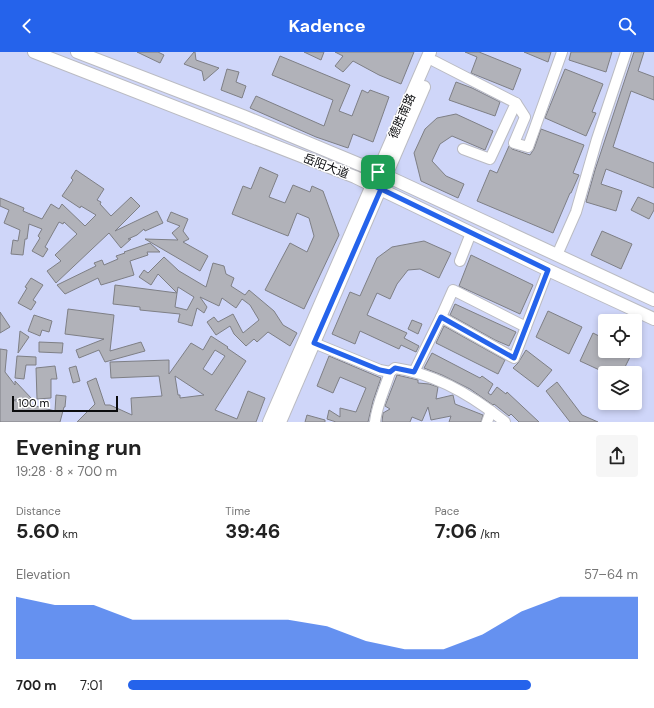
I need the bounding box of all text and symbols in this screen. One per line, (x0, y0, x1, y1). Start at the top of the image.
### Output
text: Kadence (288, 14, 366, 38)
icon: back (16, 15, 38, 37)
icon: search (616, 15, 638, 37)
street label: 德胜南路 (385, 91, 419, 141)
street label: 岳阳大道 (301, 150, 351, 182)
pin (361, 155, 395, 189)
icon: arrive (367, 161, 389, 183)
map controls (598, 314, 642, 410)
button: locate (598, 314, 642, 358)
button: layers (598, 366, 642, 410)
scale bar (12, 394, 118, 413)
text: 100 m (18, 396, 49, 410)
text: Evening run (16, 433, 142, 462)
button: share (596, 435, 638, 477)
text: 19:28 · 8 × 700 m (16, 463, 117, 480)
text: Distance (16, 504, 61, 518)
text: Time (225, 504, 250, 518)
text: Pace (435, 504, 459, 518)
text: 5.60 (16, 518, 60, 544)
text: 39:46 (225, 518, 280, 544)
text: 7:06 (435, 518, 477, 544)
text: km (60, 527, 78, 541)
text: /km (477, 527, 500, 541)
text: Elevation (16, 566, 70, 583)
text: 57–64 m (584, 566, 638, 583)
text: 700 m (16, 677, 57, 694)
text: 7:01 (80, 677, 103, 694)

